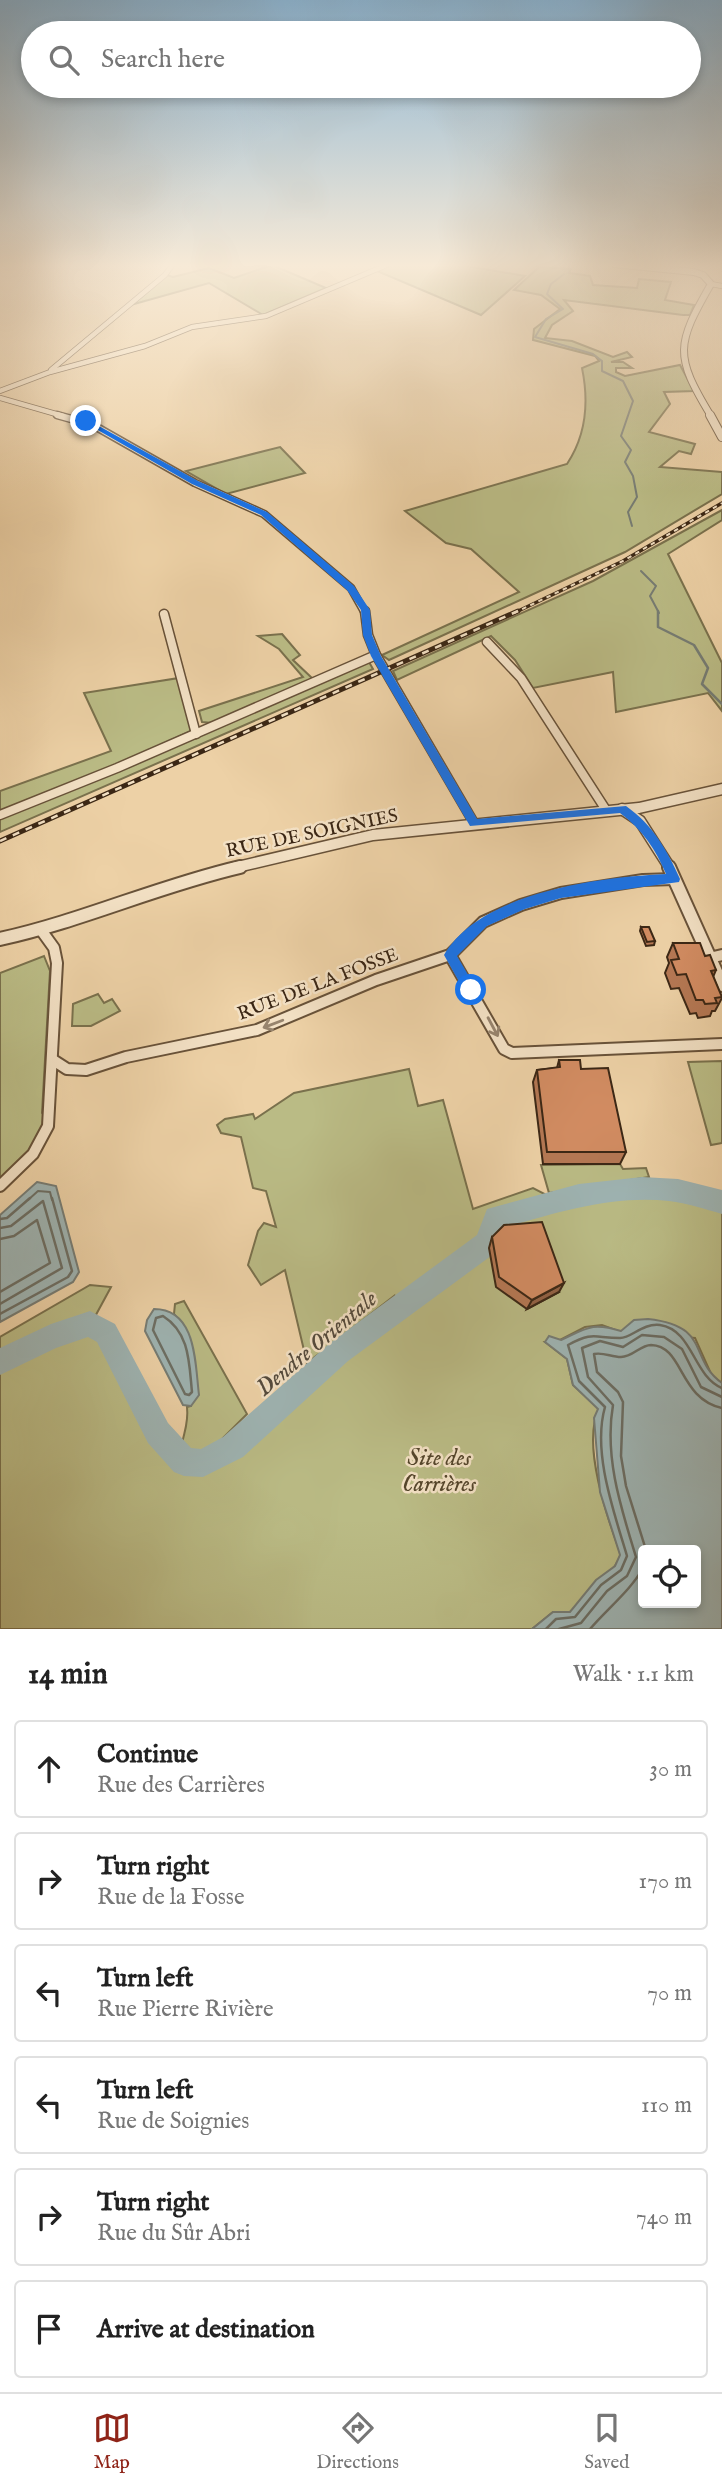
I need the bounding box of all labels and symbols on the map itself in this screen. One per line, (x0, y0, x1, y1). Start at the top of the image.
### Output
route end (70, 405, 101, 436)
street label: RUE DE SOIGNIES (224, 804, 400, 864)
street label: RUE DE LA FOSSE (234, 943, 402, 1027)
route start (455, 974, 486, 1005)
one-way arrow (486, 1016, 500, 1036)
one-way arrow (262, 1019, 284, 1032)
water label: Dendre Orientale (250, 1284, 384, 1404)
park label: Site des Carrières (402, 1444, 476, 1499)

